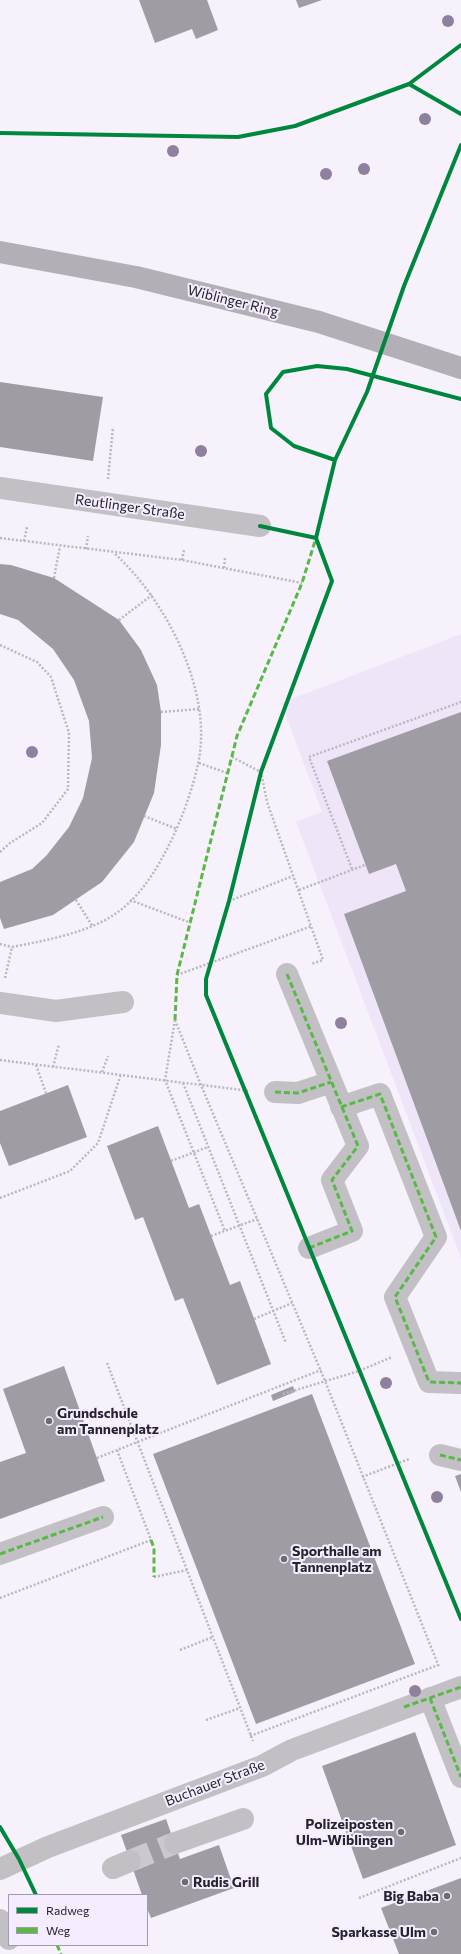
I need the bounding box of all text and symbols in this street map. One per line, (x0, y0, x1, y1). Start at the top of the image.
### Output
street label: Wiblinger Ring (186, 282, 280, 320)
street label: Reutlinger Straße (74, 491, 186, 523)
place label: Grundschule am Tannenplatz (57, 1405, 159, 1438)
marker: Grundschule am Tannenplatz (44, 1416, 54, 1426)
place label: Sporthalle am Tannenplatz (292, 1543, 381, 1576)
marker: Sporthalle am Tannenplatz (279, 1554, 289, 1564)
street label: Buchauer Straße (163, 1756, 267, 1810)
place label: Polizeiposten Ulm-Wiblingen (296, 1816, 393, 1848)
marker: Polizeiposten Ulm-Wiblingen (396, 1827, 406, 1837)
place label: Rudis Grill (193, 1874, 259, 1890)
marker: Rudis Grill (180, 1877, 190, 1887)
place label: Big Baba (383, 1888, 439, 1904)
marker: Big Baba (442, 1891, 452, 1901)
legend (8, 1894, 148, 1946)
text: Radweg (46, 1903, 89, 1917)
text: Weg (46, 1923, 70, 1937)
place label: Sparkasse Ulm (331, 1924, 426, 1940)
marker: Sparkasse Ulm (429, 1927, 439, 1937)

